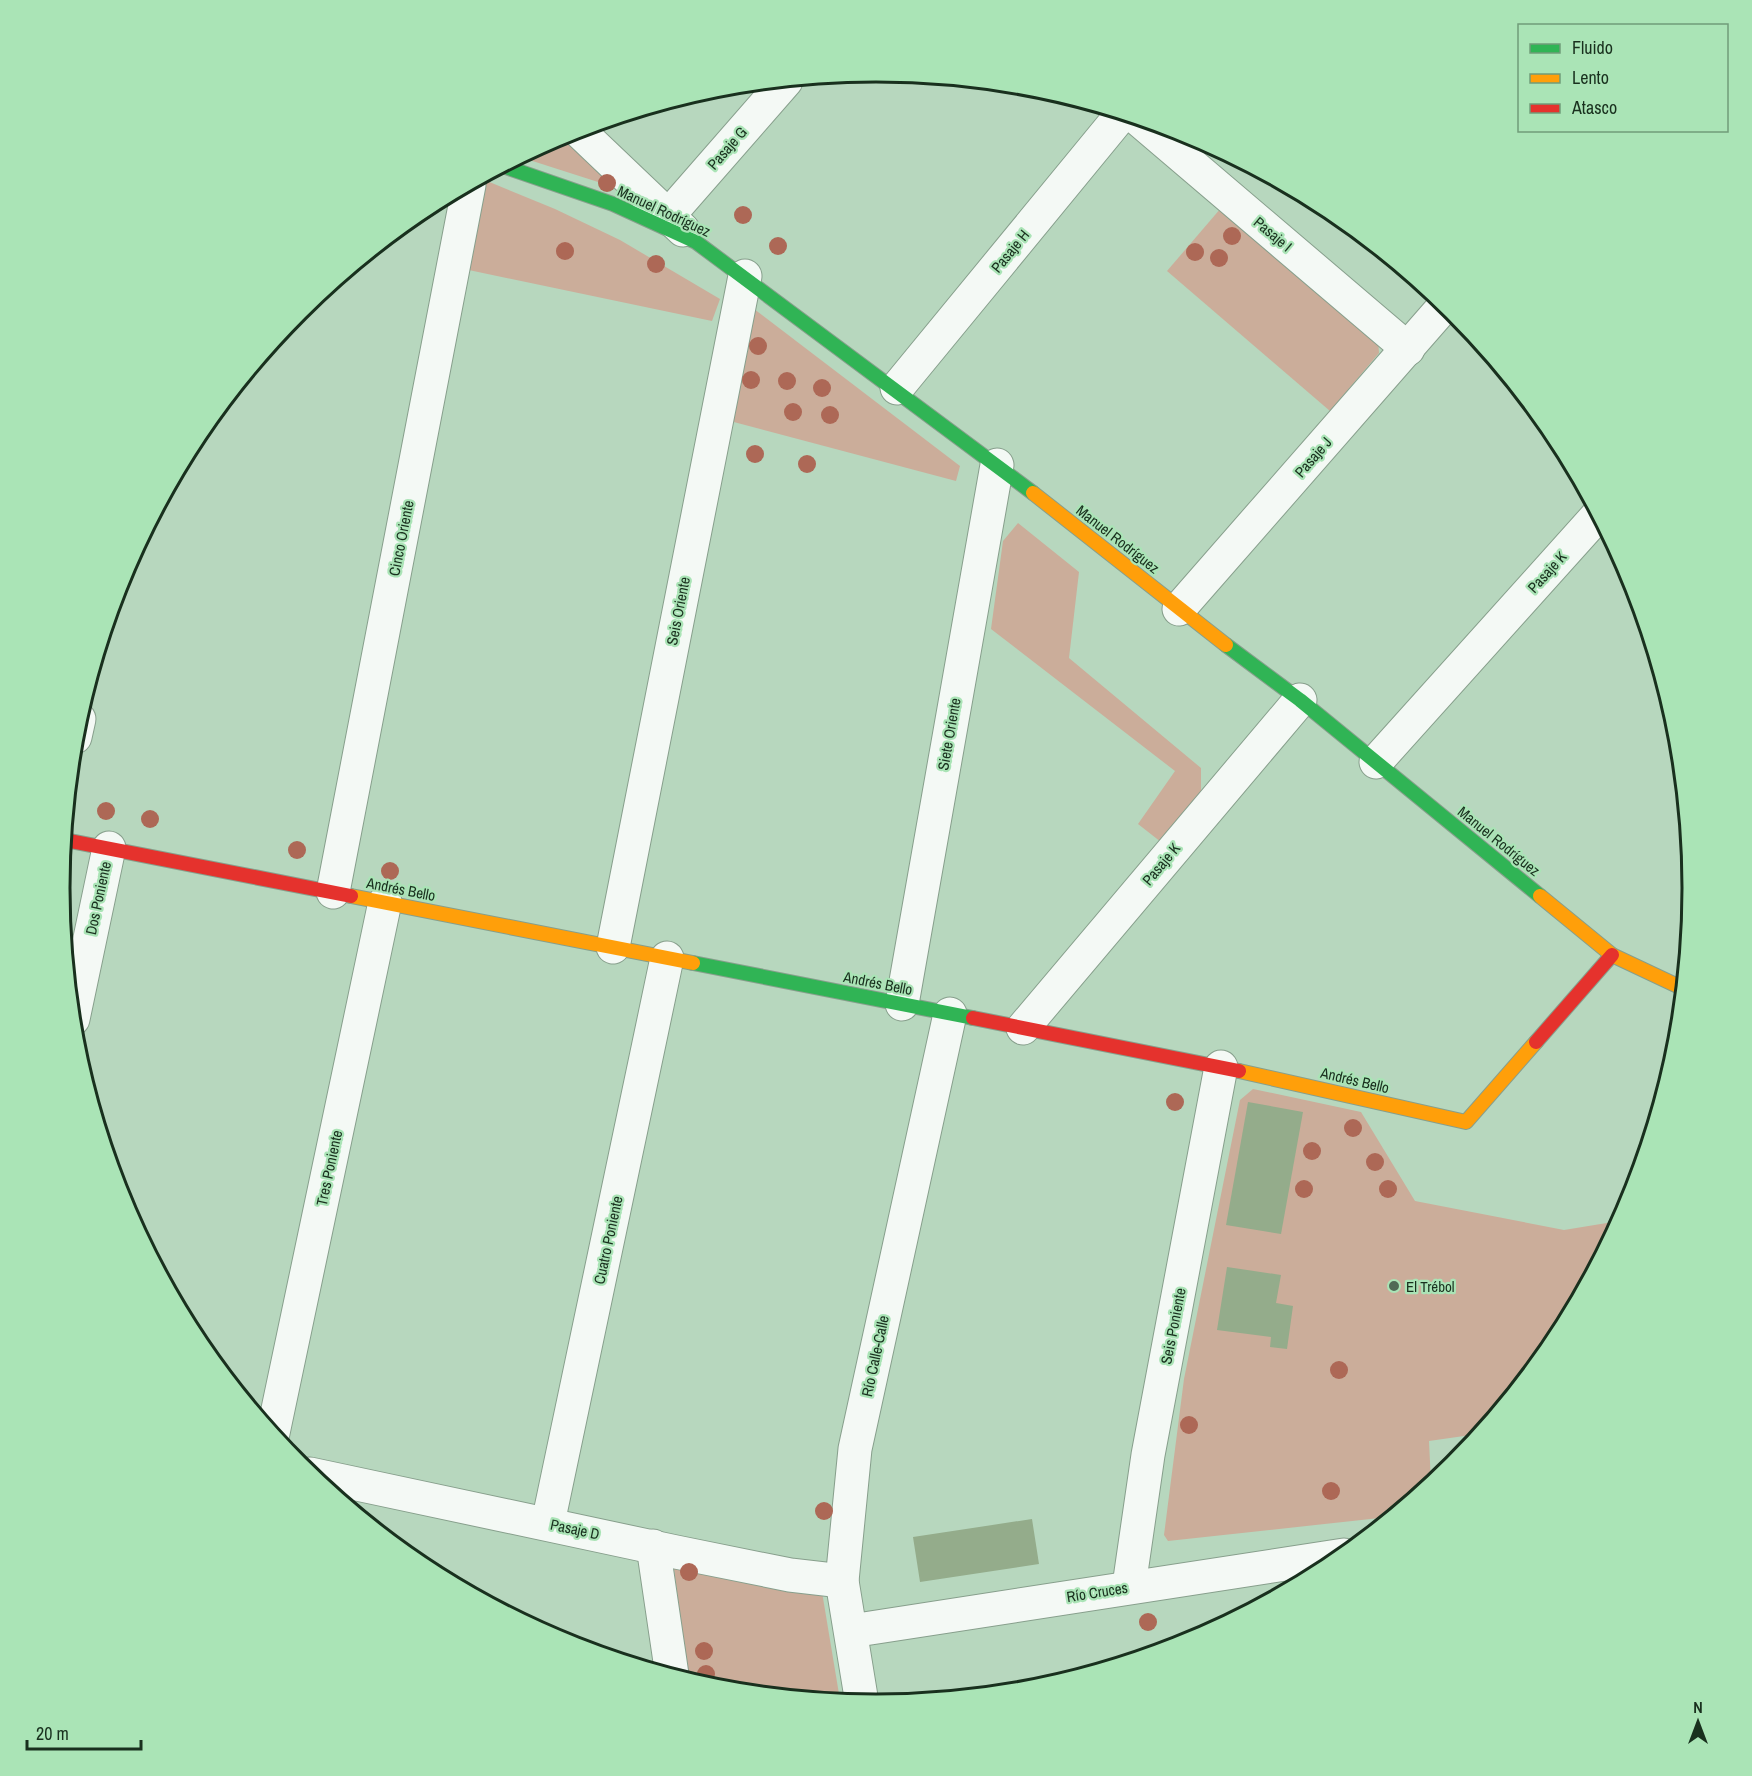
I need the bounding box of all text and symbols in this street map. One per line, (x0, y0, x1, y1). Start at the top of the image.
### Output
legend (1518, 24, 1728, 132)
text: Fluido (1572, 35, 1613, 60)
text: Lento (1572, 65, 1609, 90)
text: Atasco (1571, 95, 1617, 120)
street label: Pasaje G (702, 122, 752, 174)
street label: Manuel Rodríguez (614, 180, 714, 242)
street label: Pasaje I (1249, 212, 1297, 256)
street label: Pasaje H (986, 225, 1034, 277)
street label: Pasaje J (1290, 432, 1336, 482)
street label: Cinco Oriente (383, 498, 419, 578)
street label: Manuel Rodríguez (1072, 500, 1164, 578)
street label: Pasaje K (1523, 546, 1572, 597)
street label: Seis Oriente (661, 575, 695, 647)
street label: Siete Oriente (932, 696, 966, 772)
street label: Manuel Rodríguez (1453, 801, 1545, 881)
street label: Pasaje K (1137, 838, 1185, 890)
street label: Dos Poniente (80, 859, 116, 937)
street label: Andrés Bello (364, 872, 437, 906)
street label: Andrés Bello (841, 966, 914, 1000)
street label: Andrés Bello (1318, 1062, 1391, 1098)
street label: Tres Poniente (311, 1128, 347, 1208)
street label: Cuatro Poniente (588, 1194, 628, 1286)
place label: El Trébol (1406, 1276, 1455, 1297)
marker: El Trébol (1387, 1279, 1401, 1293)
street label: Seis Poniente (1155, 1286, 1191, 1366)
street label: Río Calle-Calle (856, 1313, 894, 1399)
street label: Pasaje D (548, 1514, 602, 1544)
street label: Río Cruces (1065, 1577, 1129, 1607)
north arrow (1668, 1692, 1728, 1752)
text: N (1693, 1696, 1703, 1718)
scale bar (27, 1713, 141, 1751)
text: 20 m (36, 1721, 69, 1746)

